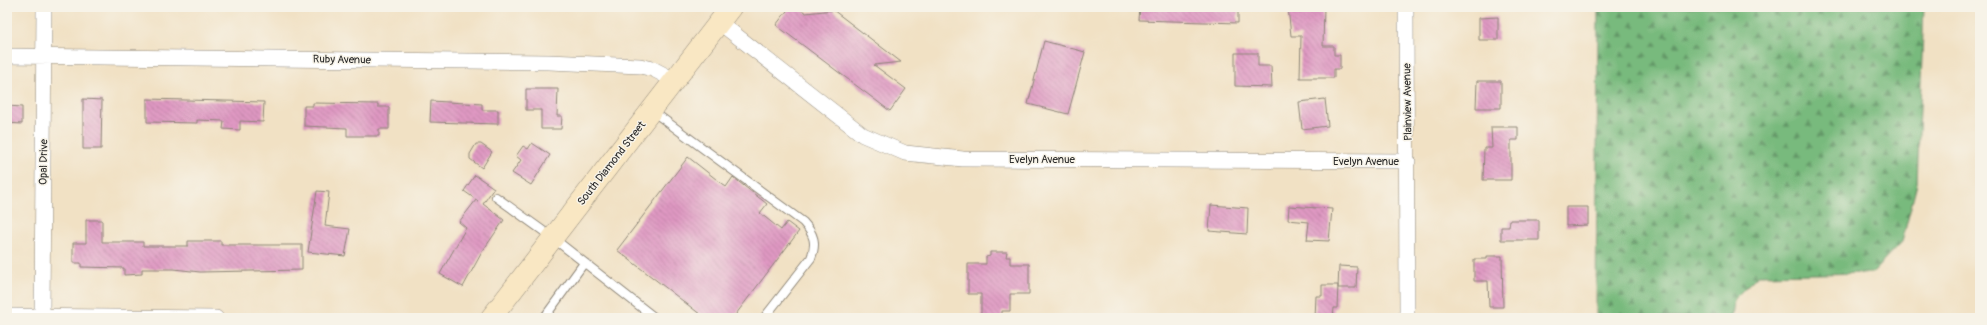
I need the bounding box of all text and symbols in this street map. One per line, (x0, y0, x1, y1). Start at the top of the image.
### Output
street label: Ruby Avenue (313, 52, 372, 67)
street label: Plainview Avenue (1400, 62, 1415, 141)
street label: South Diamond Street (575, 118, 649, 208)
street label: Opal Drive (37, 138, 50, 185)
street label: Evelyn Avenue (1009, 153, 1075, 166)
street label: Evelyn Avenue (1333, 155, 1399, 168)

